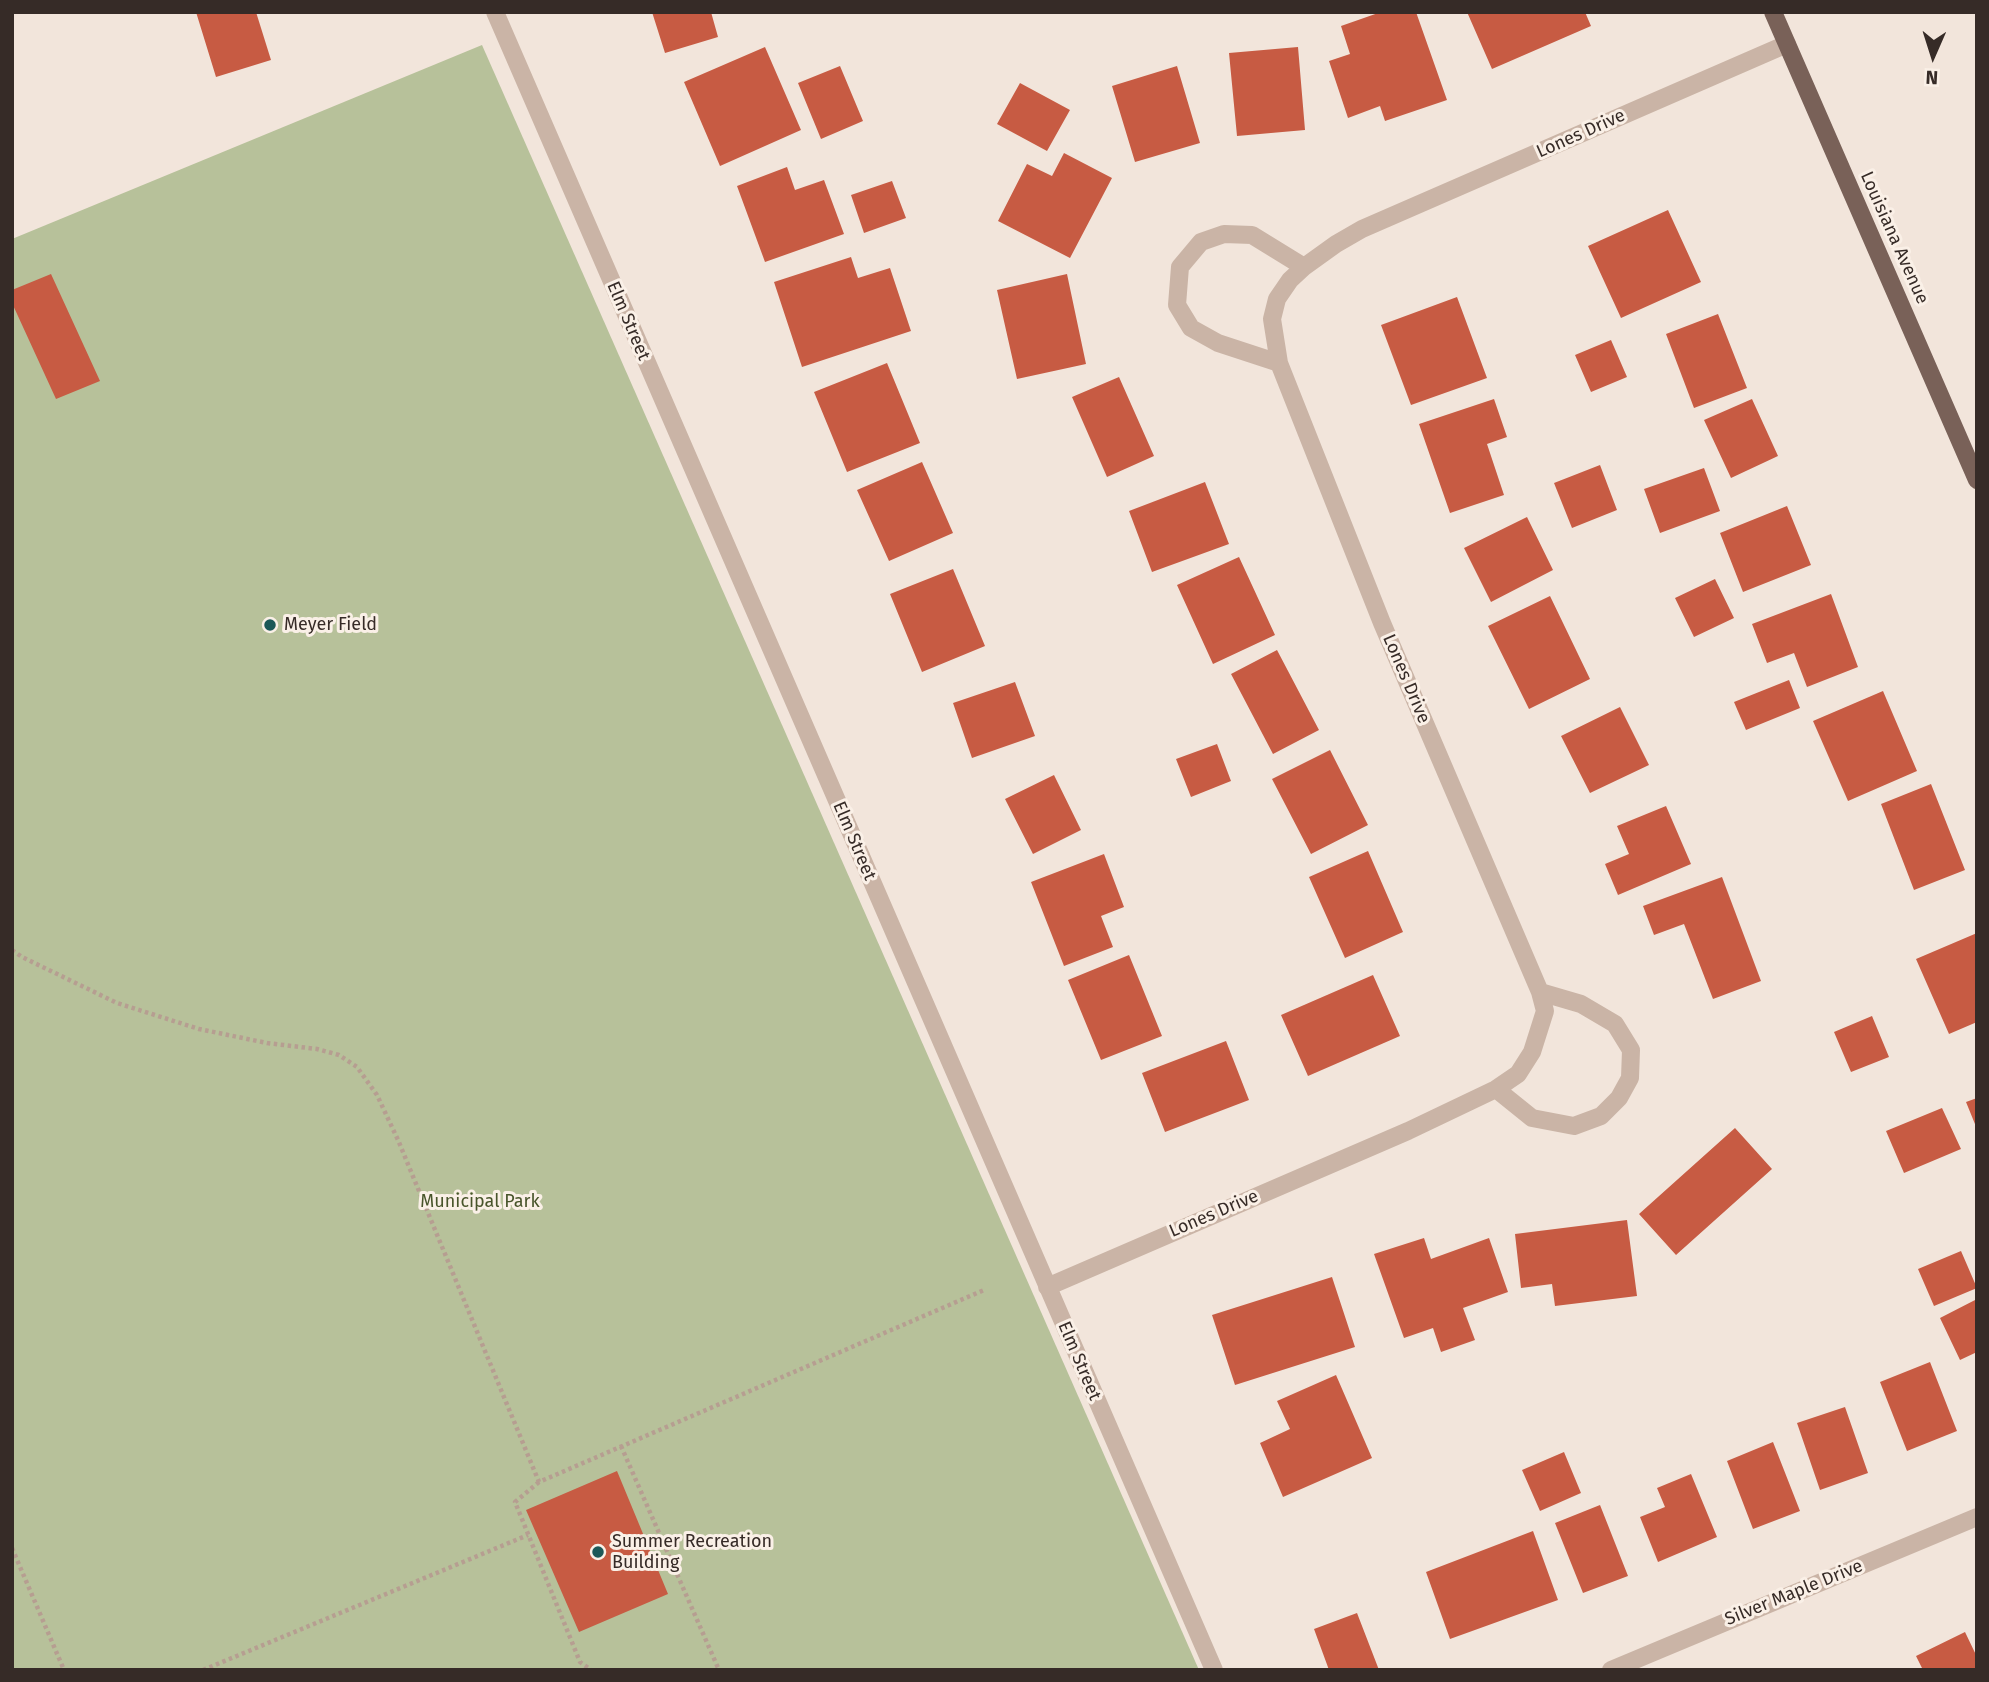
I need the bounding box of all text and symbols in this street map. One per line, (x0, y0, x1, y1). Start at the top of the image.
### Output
north arrow (1898, 21, 1968, 91)
text: N (1925, 66, 1939, 89)
street label: Lones Drive (1533, 105, 1629, 163)
street label: Louisiana Avenue (1855, 168, 1933, 308)
street label: Elm Street (602, 278, 654, 364)
place label: Meyer Field (284, 614, 377, 636)
marker: Meyer Field (262, 617, 278, 633)
street label: Lones Drive (1378, 631, 1434, 727)
street label: Elm Street (828, 798, 880, 884)
street label: Lones Drive (1166, 1186, 1262, 1242)
park label: Municipal Park (420, 1191, 540, 1213)
street label: Elm Street (1053, 1318, 1105, 1404)
place label: Summer Recreation Building (612, 1531, 772, 1574)
marker: Summer Recreation Building (590, 1544, 606, 1560)
street label: Silver Maple Drive (1722, 1555, 1866, 1631)

